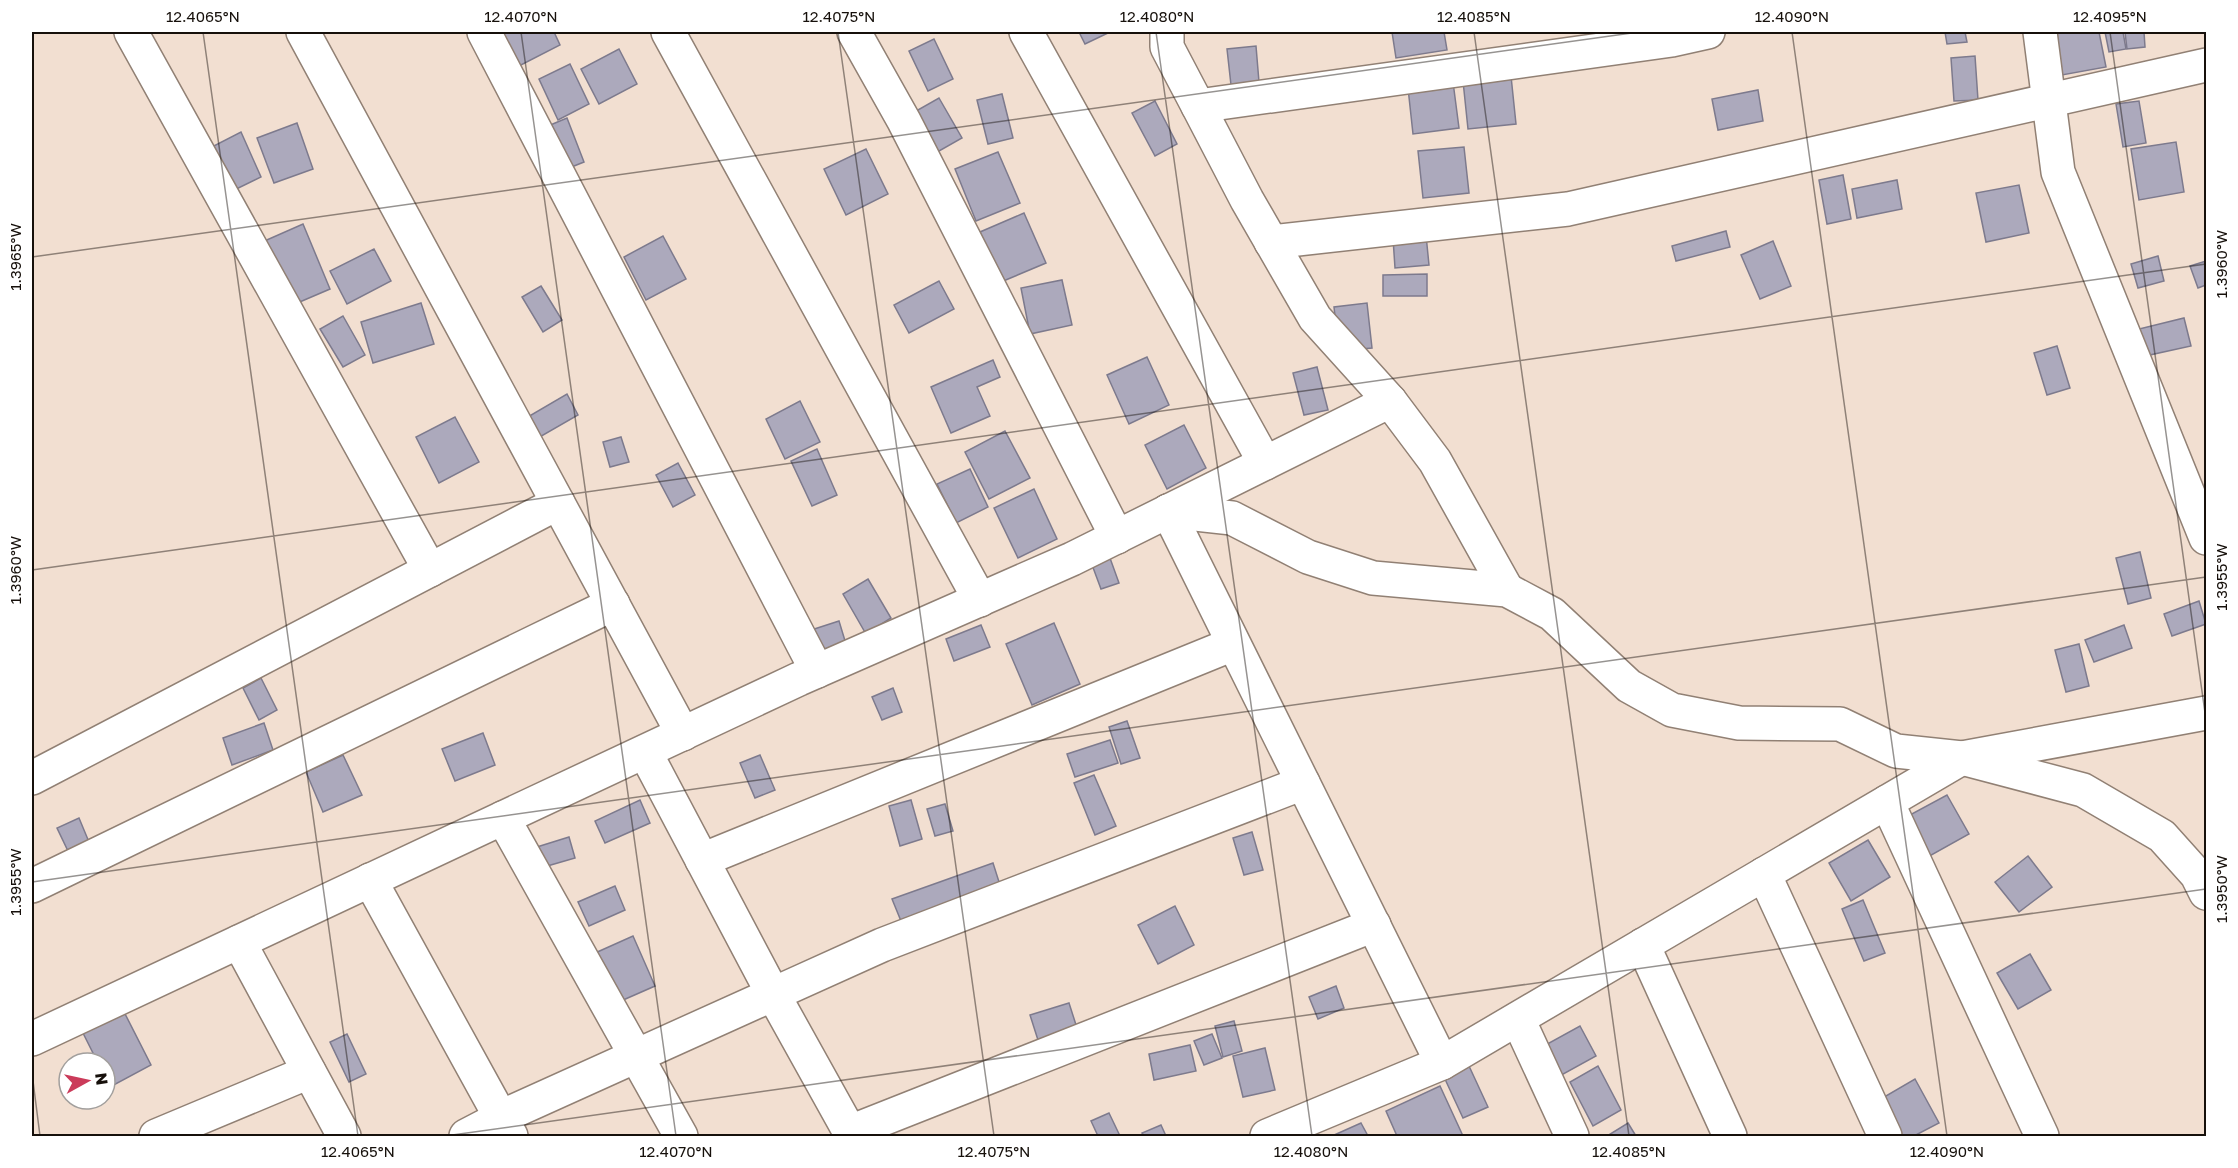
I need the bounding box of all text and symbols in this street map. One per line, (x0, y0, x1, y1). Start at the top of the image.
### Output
text: 12.4065°N (166, 7, 240, 25)
text: 12.4070°N (484, 7, 558, 25)
text: 12.4075°N (803, 7, 875, 25)
text: 12.4080°N (1120, 7, 1194, 25)
text: 12.4085°N (1437, 7, 1511, 25)
text: 12.4090°N (1755, 7, 1829, 25)
text: 12.4095°N (2073, 7, 2147, 25)
text: 1.3965°W (6, 223, 24, 291)
text: 1.3960°W (2212, 230, 2230, 298)
text: 1.3960°W (6, 536, 24, 604)
text: 1.3955°W (2212, 543, 2230, 611)
text: 1.3955°W (6, 848, 24, 916)
text: 1.3950°W (2212, 855, 2230, 923)
north arrow (57, 1051, 117, 1111)
text: N (91, 1071, 113, 1086)
text: 12.4065°N (321, 1142, 395, 1160)
text: 12.4070°N (639, 1142, 713, 1160)
text: 12.4075°N (958, 1142, 1030, 1160)
text: 12.4080°N (1274, 1142, 1348, 1160)
text: 12.4085°N (1592, 1142, 1666, 1160)
text: 12.4090°N (1910, 1142, 1984, 1160)

